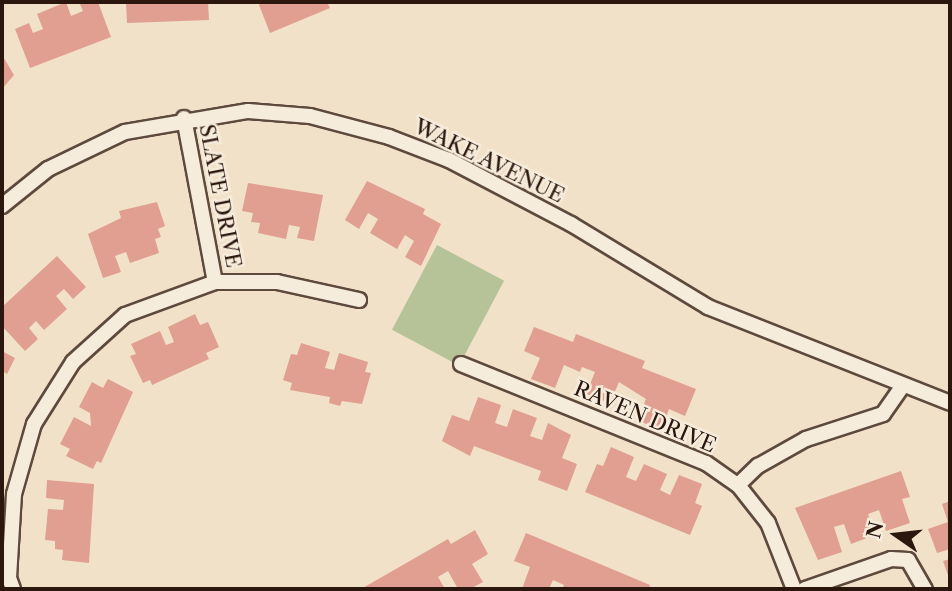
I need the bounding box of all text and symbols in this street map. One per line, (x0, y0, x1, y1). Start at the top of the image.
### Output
street label: WAKE AVENUE (409, 114, 569, 208)
street label: SLATE DRIVE (194, 122, 246, 270)
street label: RAVEN DRIVE (570, 376, 720, 458)
north arrow (861, 500, 931, 570)
text: N (862, 519, 888, 541)

